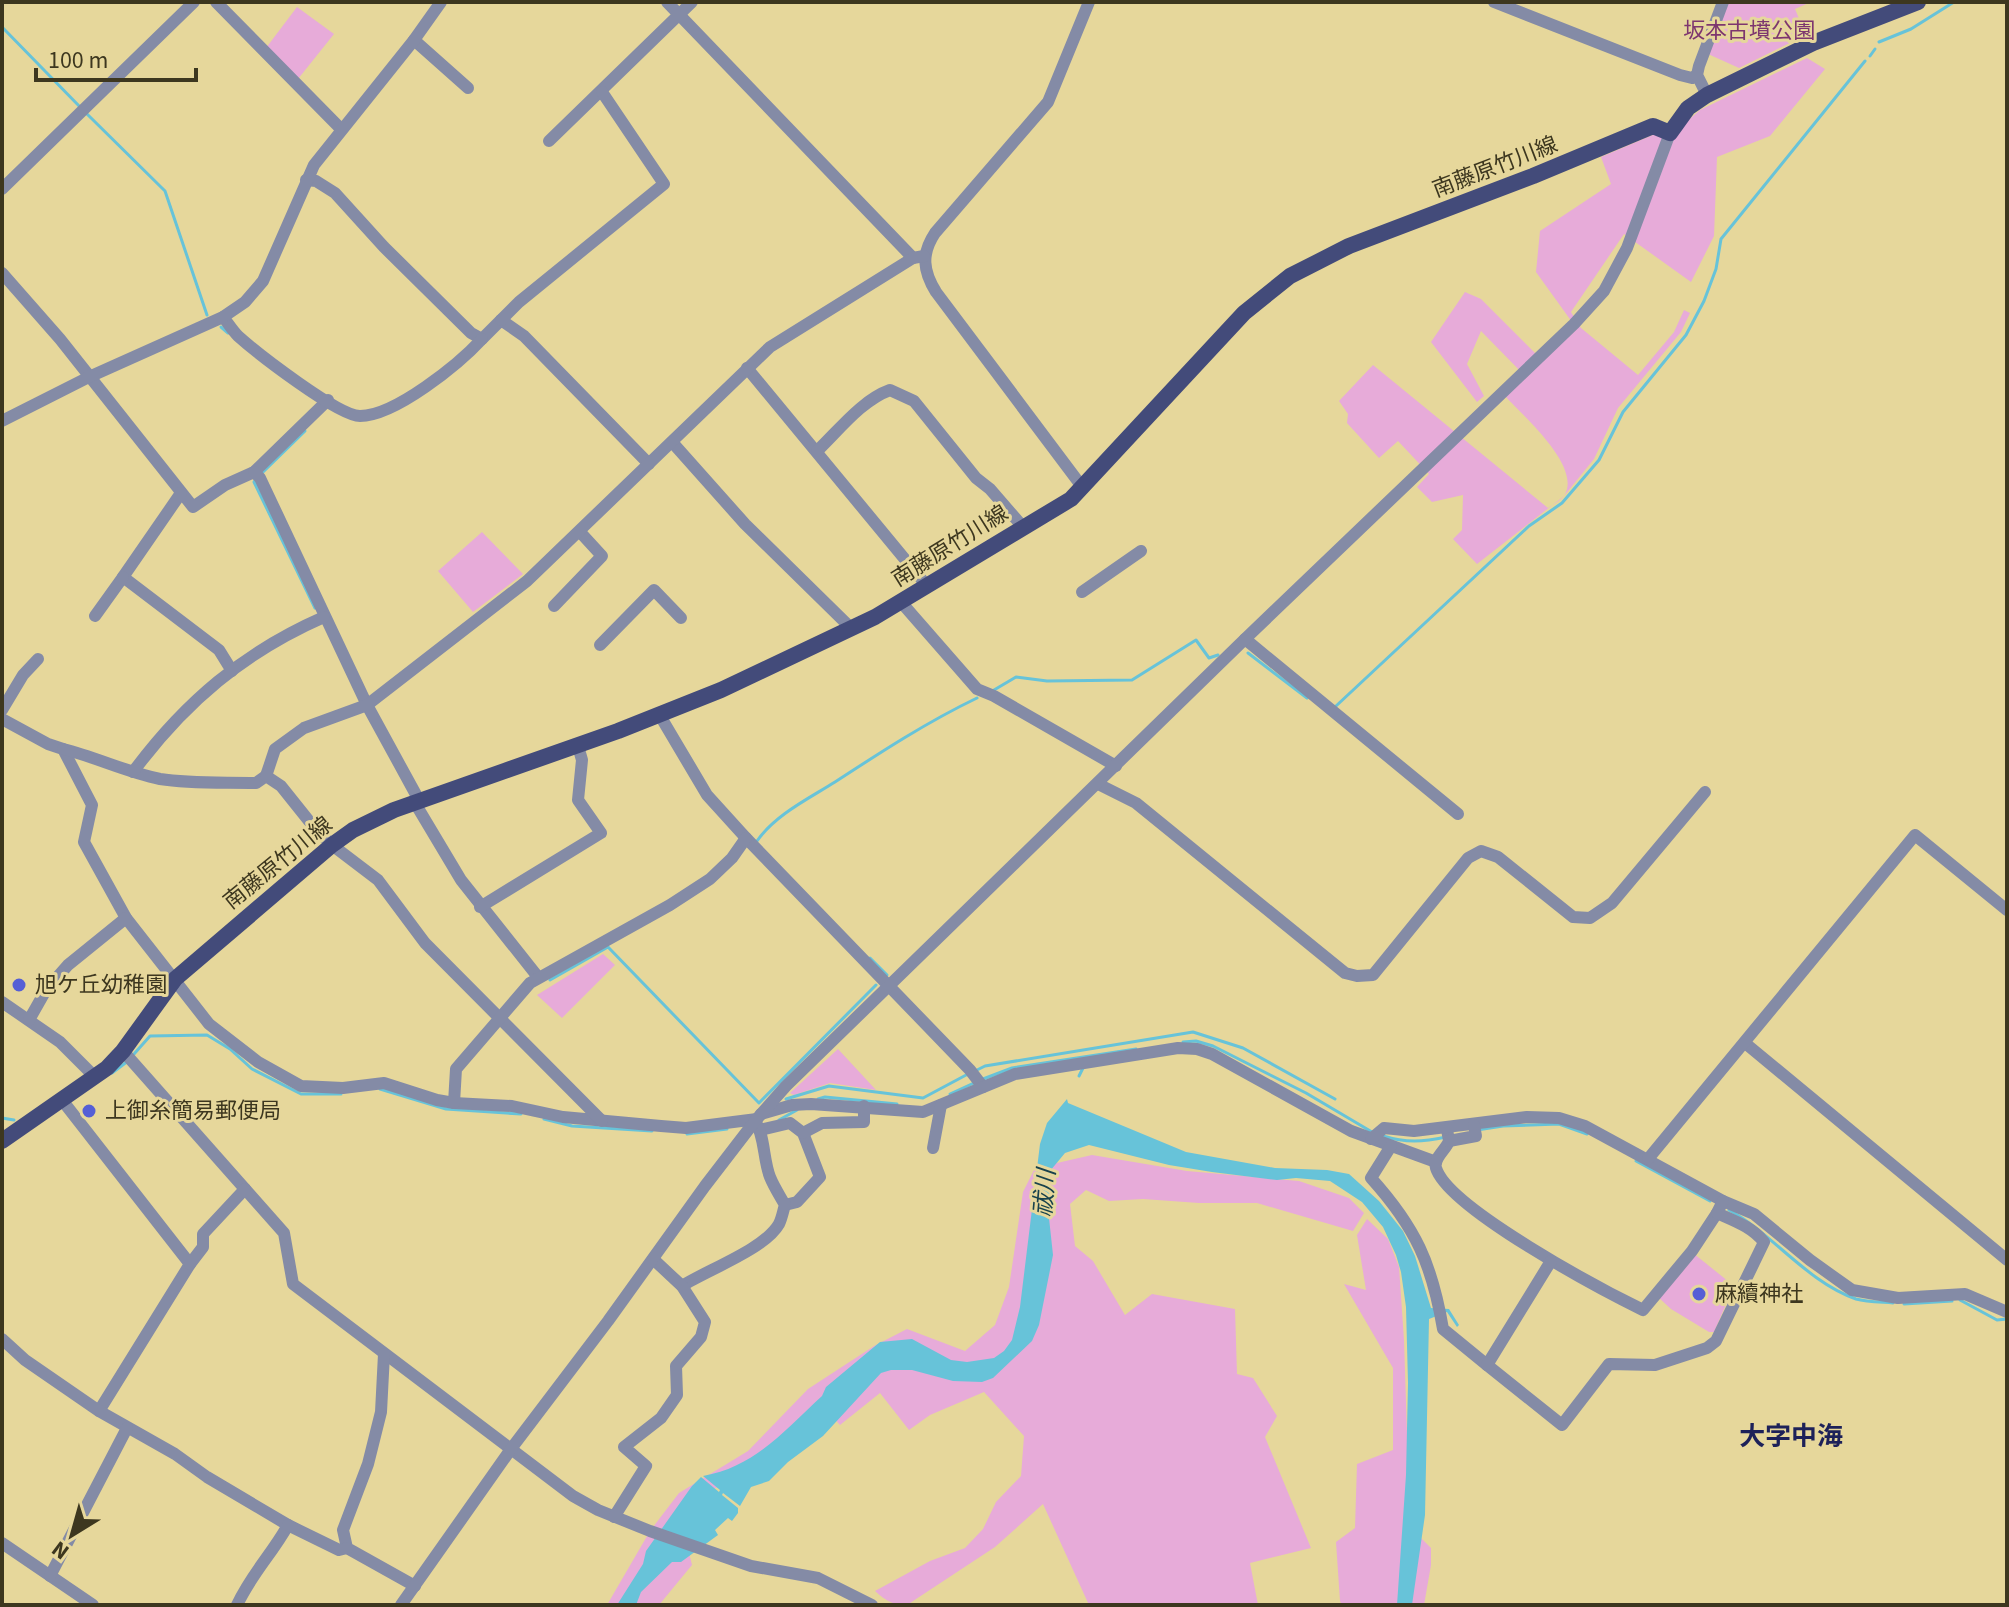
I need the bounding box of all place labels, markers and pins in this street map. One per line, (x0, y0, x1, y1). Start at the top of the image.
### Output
place label: 旭ケ丘幼稚園 (35, 969, 167, 1001)
marker: 旭ケ丘幼稚園 (10, 976, 28, 994)
place label: 上御糸簡易郵便局 (105, 1095, 281, 1127)
marker: 上御糸簡易郵便局 (80, 1102, 98, 1120)
place label: 麻續神社 (1715, 1278, 1803, 1310)
marker: 麻續神社 (1690, 1285, 1708, 1303)

